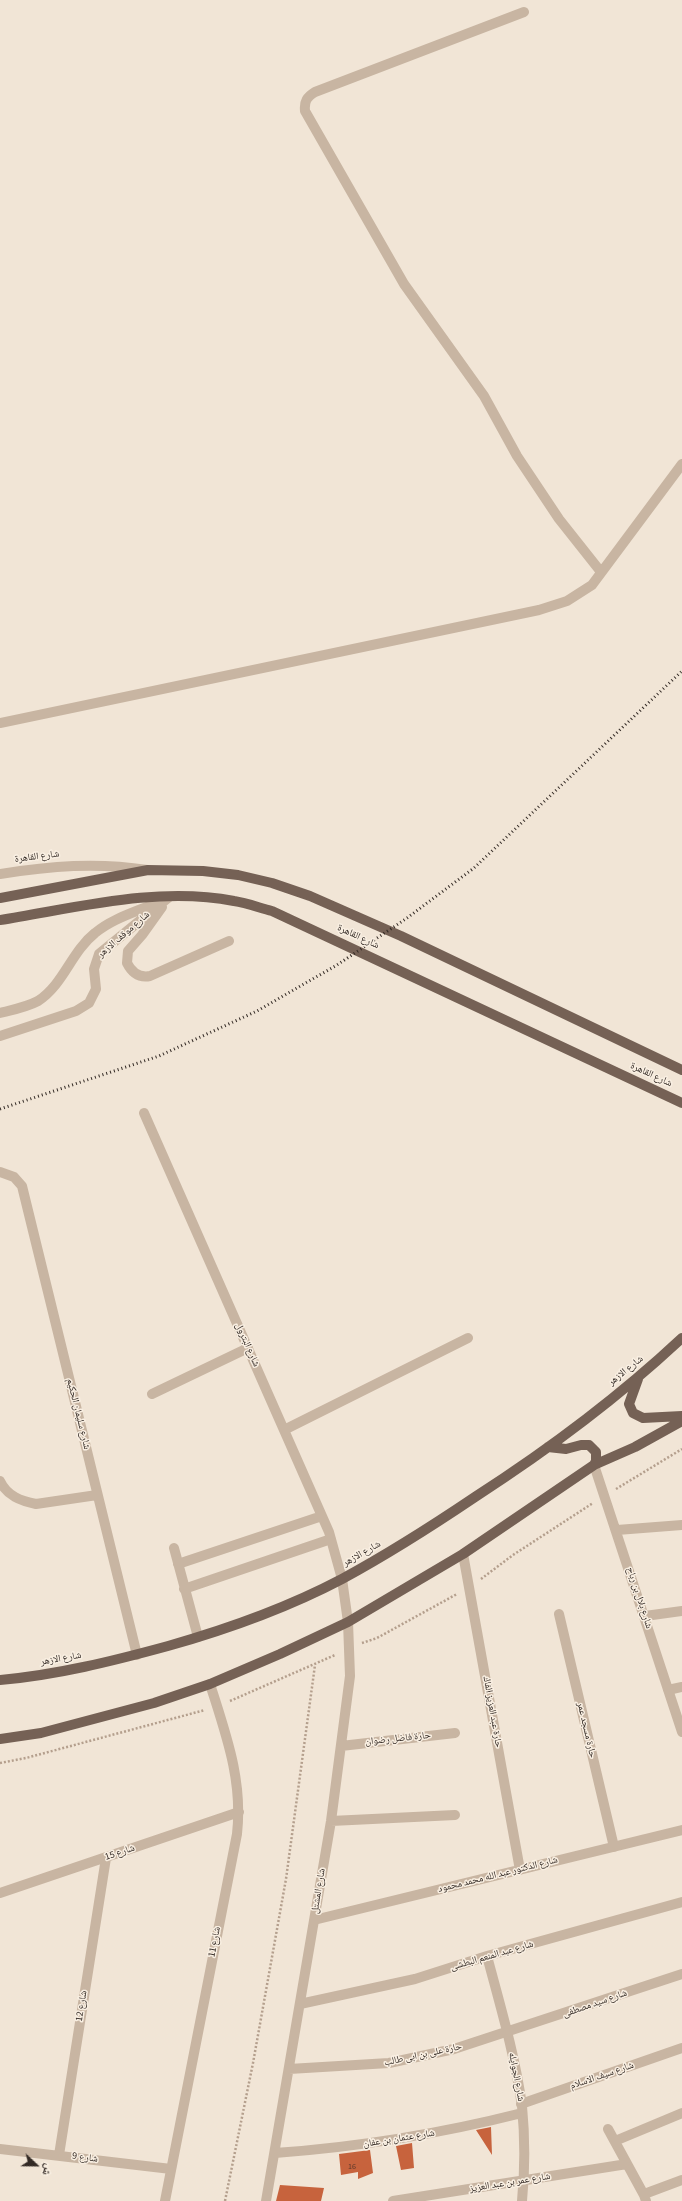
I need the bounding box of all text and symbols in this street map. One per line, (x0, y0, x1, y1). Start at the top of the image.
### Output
street label: شارع القاهرة (14, 848, 60, 866)
street label: شارع موقف الازهر (95, 909, 153, 961)
street label: شارع القاهرة (335, 922, 381, 952)
street label: شارع القاهرة (628, 1060, 674, 1090)
street label: شارع البترول (232, 1321, 262, 1369)
street label: شارع الازهر (606, 1353, 646, 1389)
street label: شارع سليمان الحكيم (63, 1377, 93, 1451)
street label: شارع الازهر (341, 1538, 383, 1570)
street label: شارع بلال بن رباح (623, 1566, 655, 1630)
street label: شارع الازهر (39, 1649, 83, 1669)
street label: حارة عبد العزيز الفاك (480, 1675, 504, 1749)
street label: حارة مسجد عمر (574, 1701, 598, 1759)
street label: حارة فاضل رضوان (365, 1730, 431, 1748)
street label: شارع 15 (103, 1842, 137, 1864)
street label: شارع الدكتور عبد الله محمد محمود (437, 1854, 559, 1896)
street label: شارع المشتل (309, 1867, 329, 1915)
street label: شارع 11 (206, 1926, 224, 1958)
street label: شارع عبد المنعم البطشى (449, 1938, 535, 1974)
street label: شارع سيد مصطفى (561, 1987, 629, 2021)
street label: شارع 12 (74, 1990, 90, 2022)
street label: حارة على بن ابى طالب (383, 2041, 463, 2069)
street label: شارع الجوايله (505, 2051, 527, 2103)
street label: شارع سيف الاسلام (569, 2060, 635, 2092)
street label: شارع عثمان بن عفان (362, 2127, 436, 2151)
north arrow (16, 2145, 56, 2185)
street label: شارع 9 (71, 2150, 99, 2166)
text: ش (38, 2161, 57, 2178)
house number: 16 (348, 2162, 356, 2172)
street label: شارع عمر بن عبد العزيز (469, 2171, 551, 2195)

